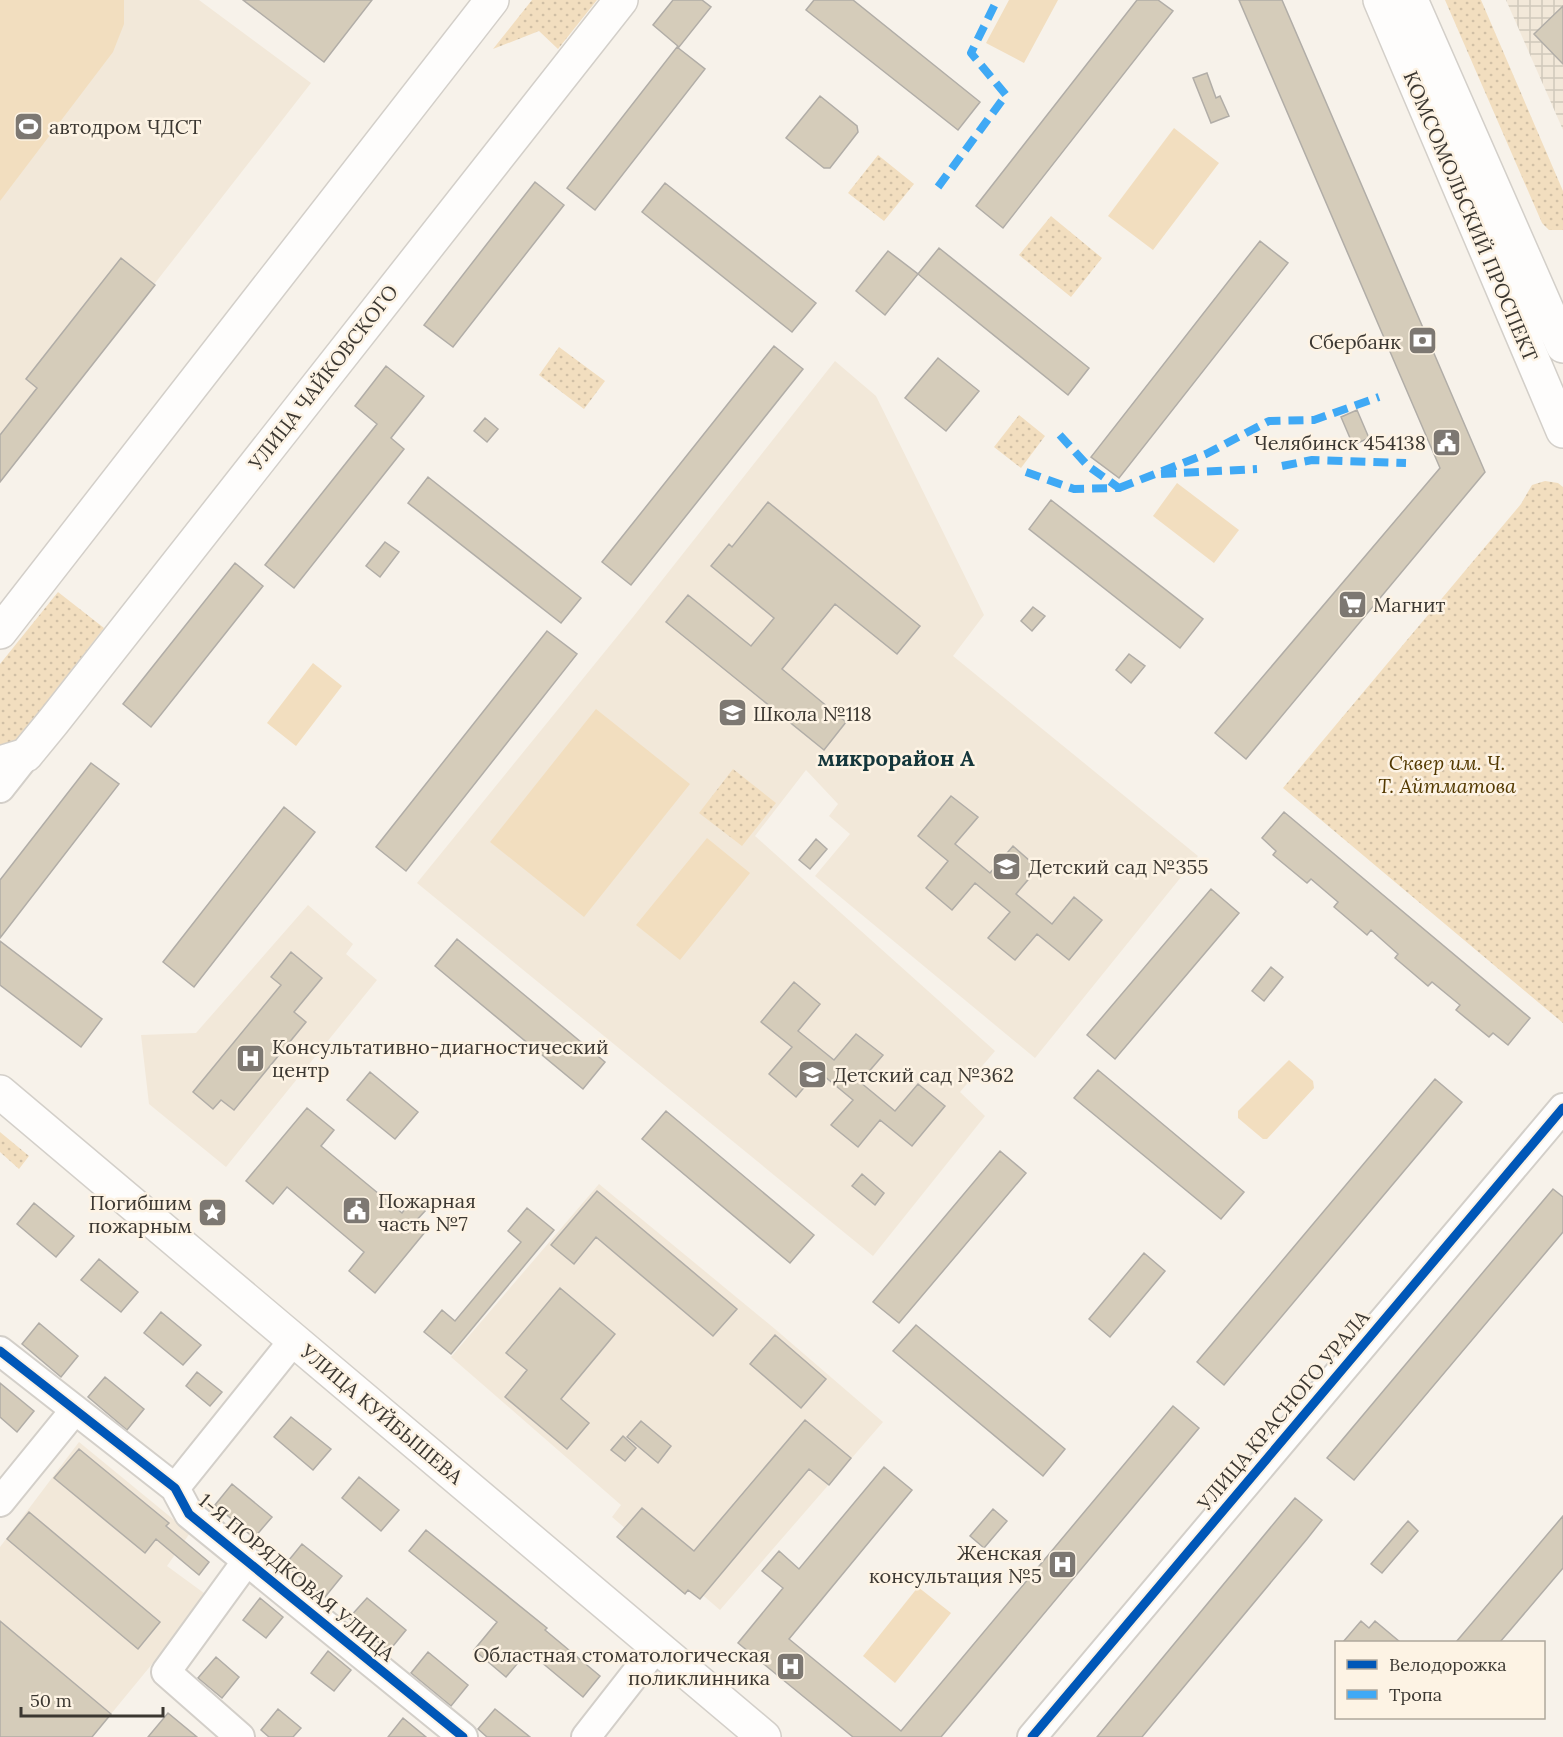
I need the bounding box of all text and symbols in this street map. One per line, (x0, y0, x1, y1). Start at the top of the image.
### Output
street label: КОМСОМОЛЬСКИЙ ПРОСПЕКТ (1398, 67, 1544, 365)
sports icon: автодром ЧДСТ (12, 110, 44, 142)
place label: автодром ЧДСТ (49, 114, 202, 139)
street label: УЛИЦА ЧАЙКОВСКОГО (242, 279, 403, 475)
bank icon: Сбербанк (1406, 325, 1438, 357)
place label: Сбербанк (1309, 329, 1401, 354)
public building icon: Челябинск 454138 (1431, 426, 1463, 458)
place label: Челябинск 454138 (1254, 430, 1426, 455)
supermarket icon: Магнит (1336, 588, 1368, 620)
place label: Магнит (1373, 592, 1445, 617)
school or university icon: Школа №118 (716, 697, 748, 729)
place label: Школа №118 (753, 701, 872, 726)
district label: микрорайон А (817, 744, 975, 772)
park label: Сквер им. Ч. Т. Айтматова (1378, 750, 1516, 798)
school or university icon: Детский сад №355 (991, 850, 1023, 882)
place label: Детский сад №355 (1028, 854, 1208, 879)
place label: Консультативно-диагностический центр (272, 1034, 609, 1082)
hospital icon: Консультативно-диагностический центр (235, 1042, 267, 1074)
school or university icon: Детский сад №362 (796, 1058, 828, 1090)
place label: Детский сад №362 (833, 1062, 1014, 1087)
place label: Пожарная часть №7 (378, 1188, 476, 1236)
place label: Погибшим пожарным (88, 1190, 192, 1238)
public building icon: Пожарная часть №7 (341, 1195, 373, 1227)
place icon: Погибшим пожарным (197, 1197, 229, 1229)
street label: УЛИЦА КРАСНОГО УРАЛА (1191, 1304, 1374, 1516)
street label: УЛИЦА КУЙБЫШЕВА (295, 1338, 469, 1490)
street label: 1-Я ПОРЯДКОВАЯ УЛИЦА (194, 1488, 400, 1667)
place label: Женская консультация №5 (869, 1540, 1042, 1588)
hospital icon: Женская консультация №5 (1047, 1548, 1079, 1580)
legend (1335, 1641, 1545, 1719)
place label: Областная стоматологическая поликлинника (473, 1642, 770, 1690)
hospital icon: Областная стоматологическая поликлинника (775, 1650, 807, 1682)
text: Велодорожка (1389, 1653, 1507, 1676)
scale bar (21, 1680, 164, 1718)
text: Тропа (1389, 1683, 1442, 1706)
text: 50 m (30, 1689, 72, 1712)

